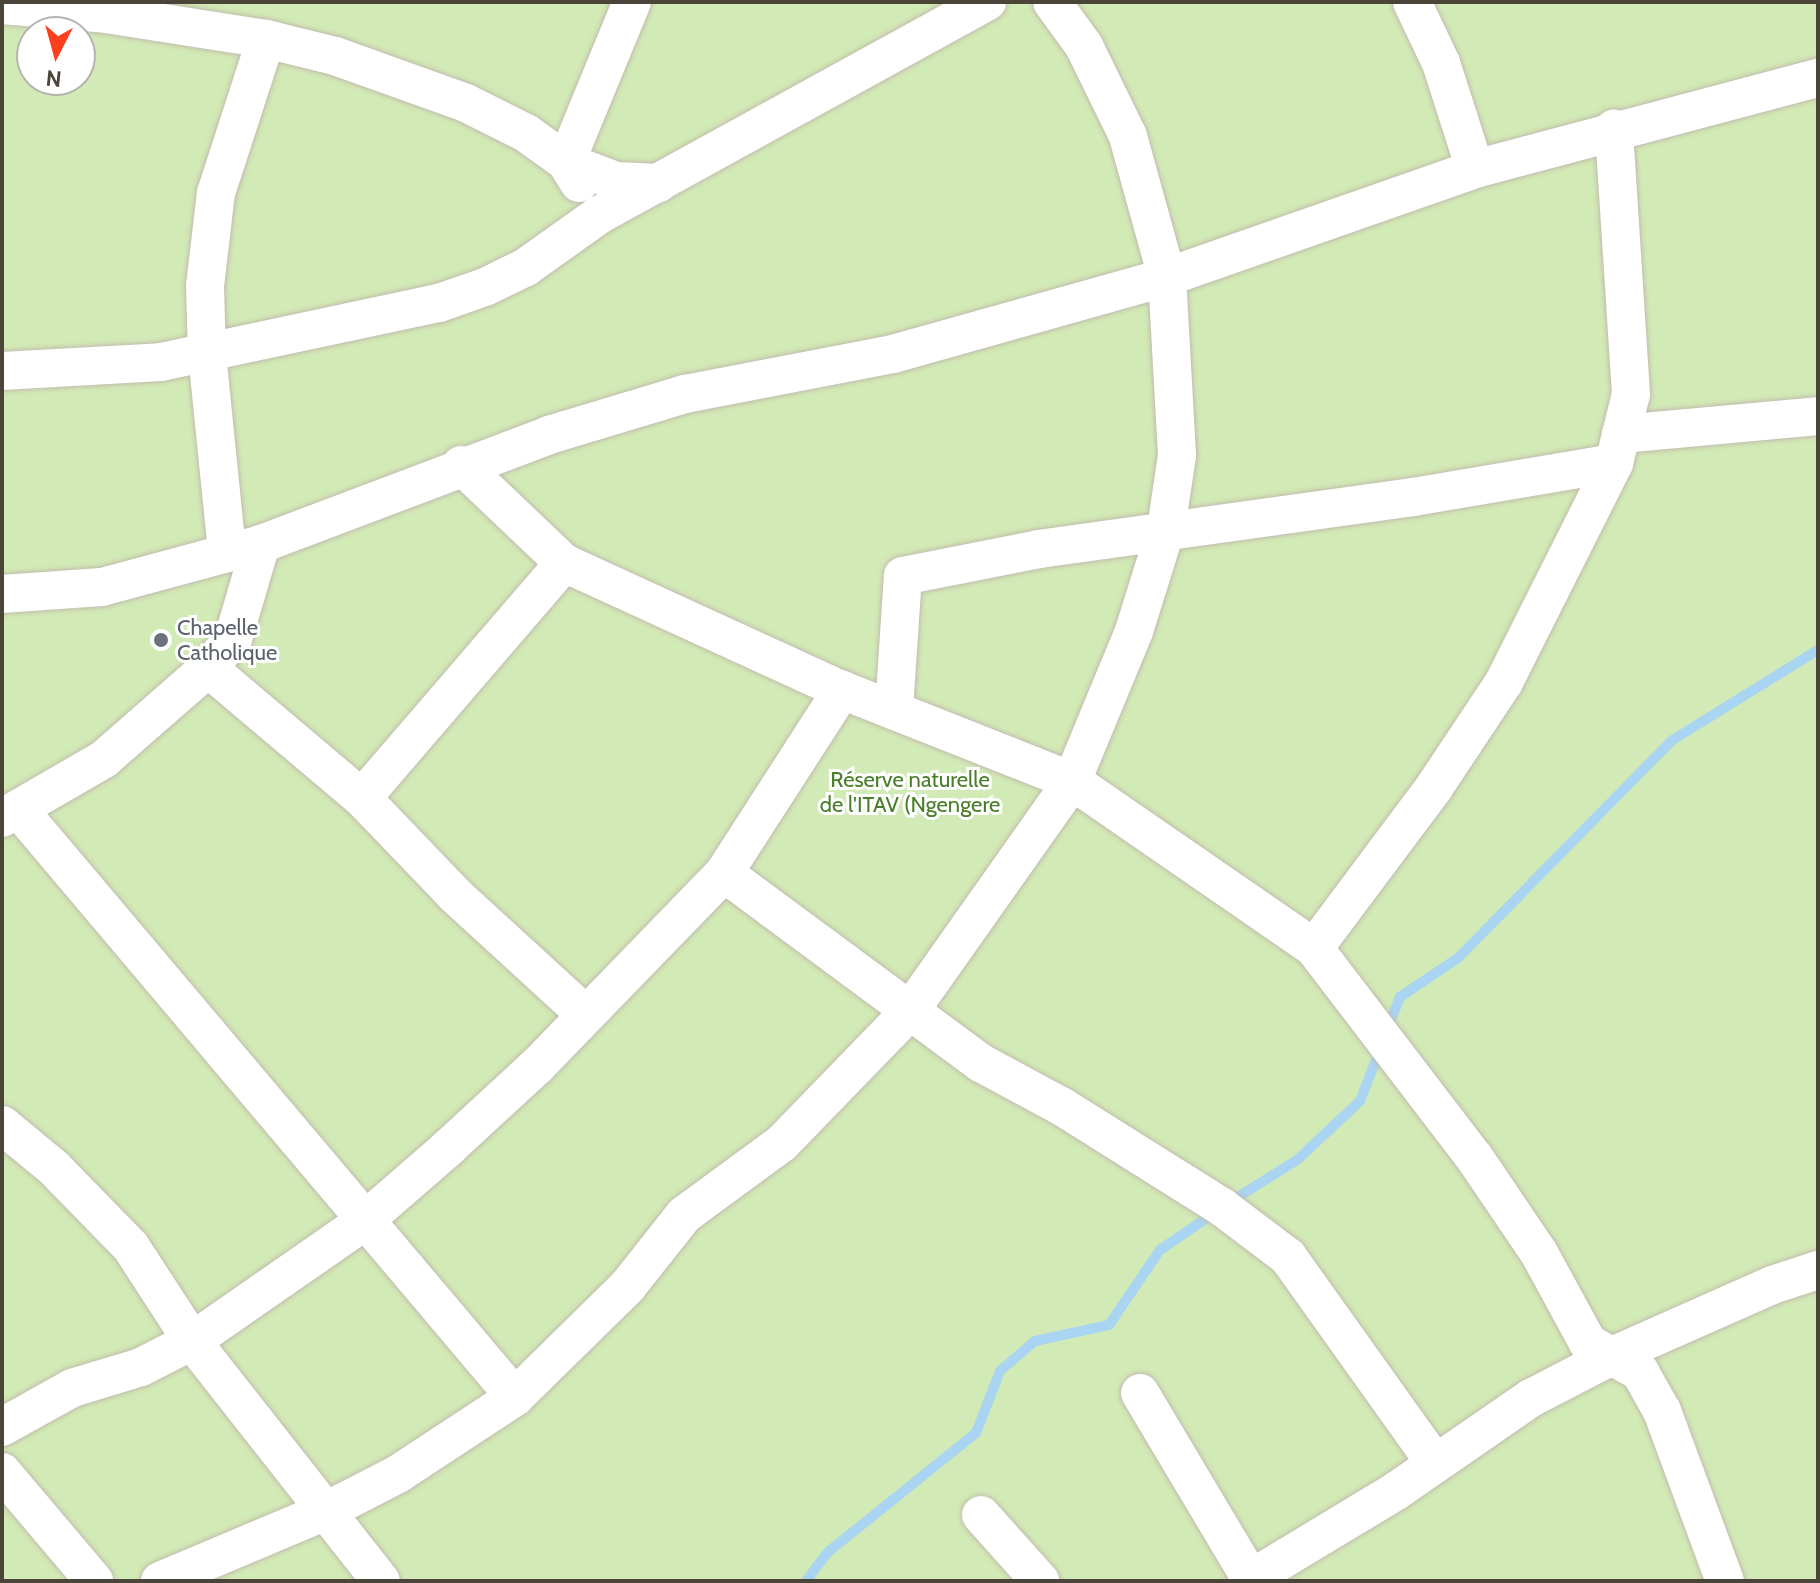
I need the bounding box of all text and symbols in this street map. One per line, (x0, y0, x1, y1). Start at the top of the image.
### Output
north arrow (16, 16, 96, 96)
text: N (44, 64, 63, 93)
place label: Chapelle Catholique (177, 614, 277, 666)
marker: Chapelle Catholique (152, 631, 170, 649)
park label: Réserve naturelle de l'ITAV (Ngengere (820, 766, 1000, 818)

